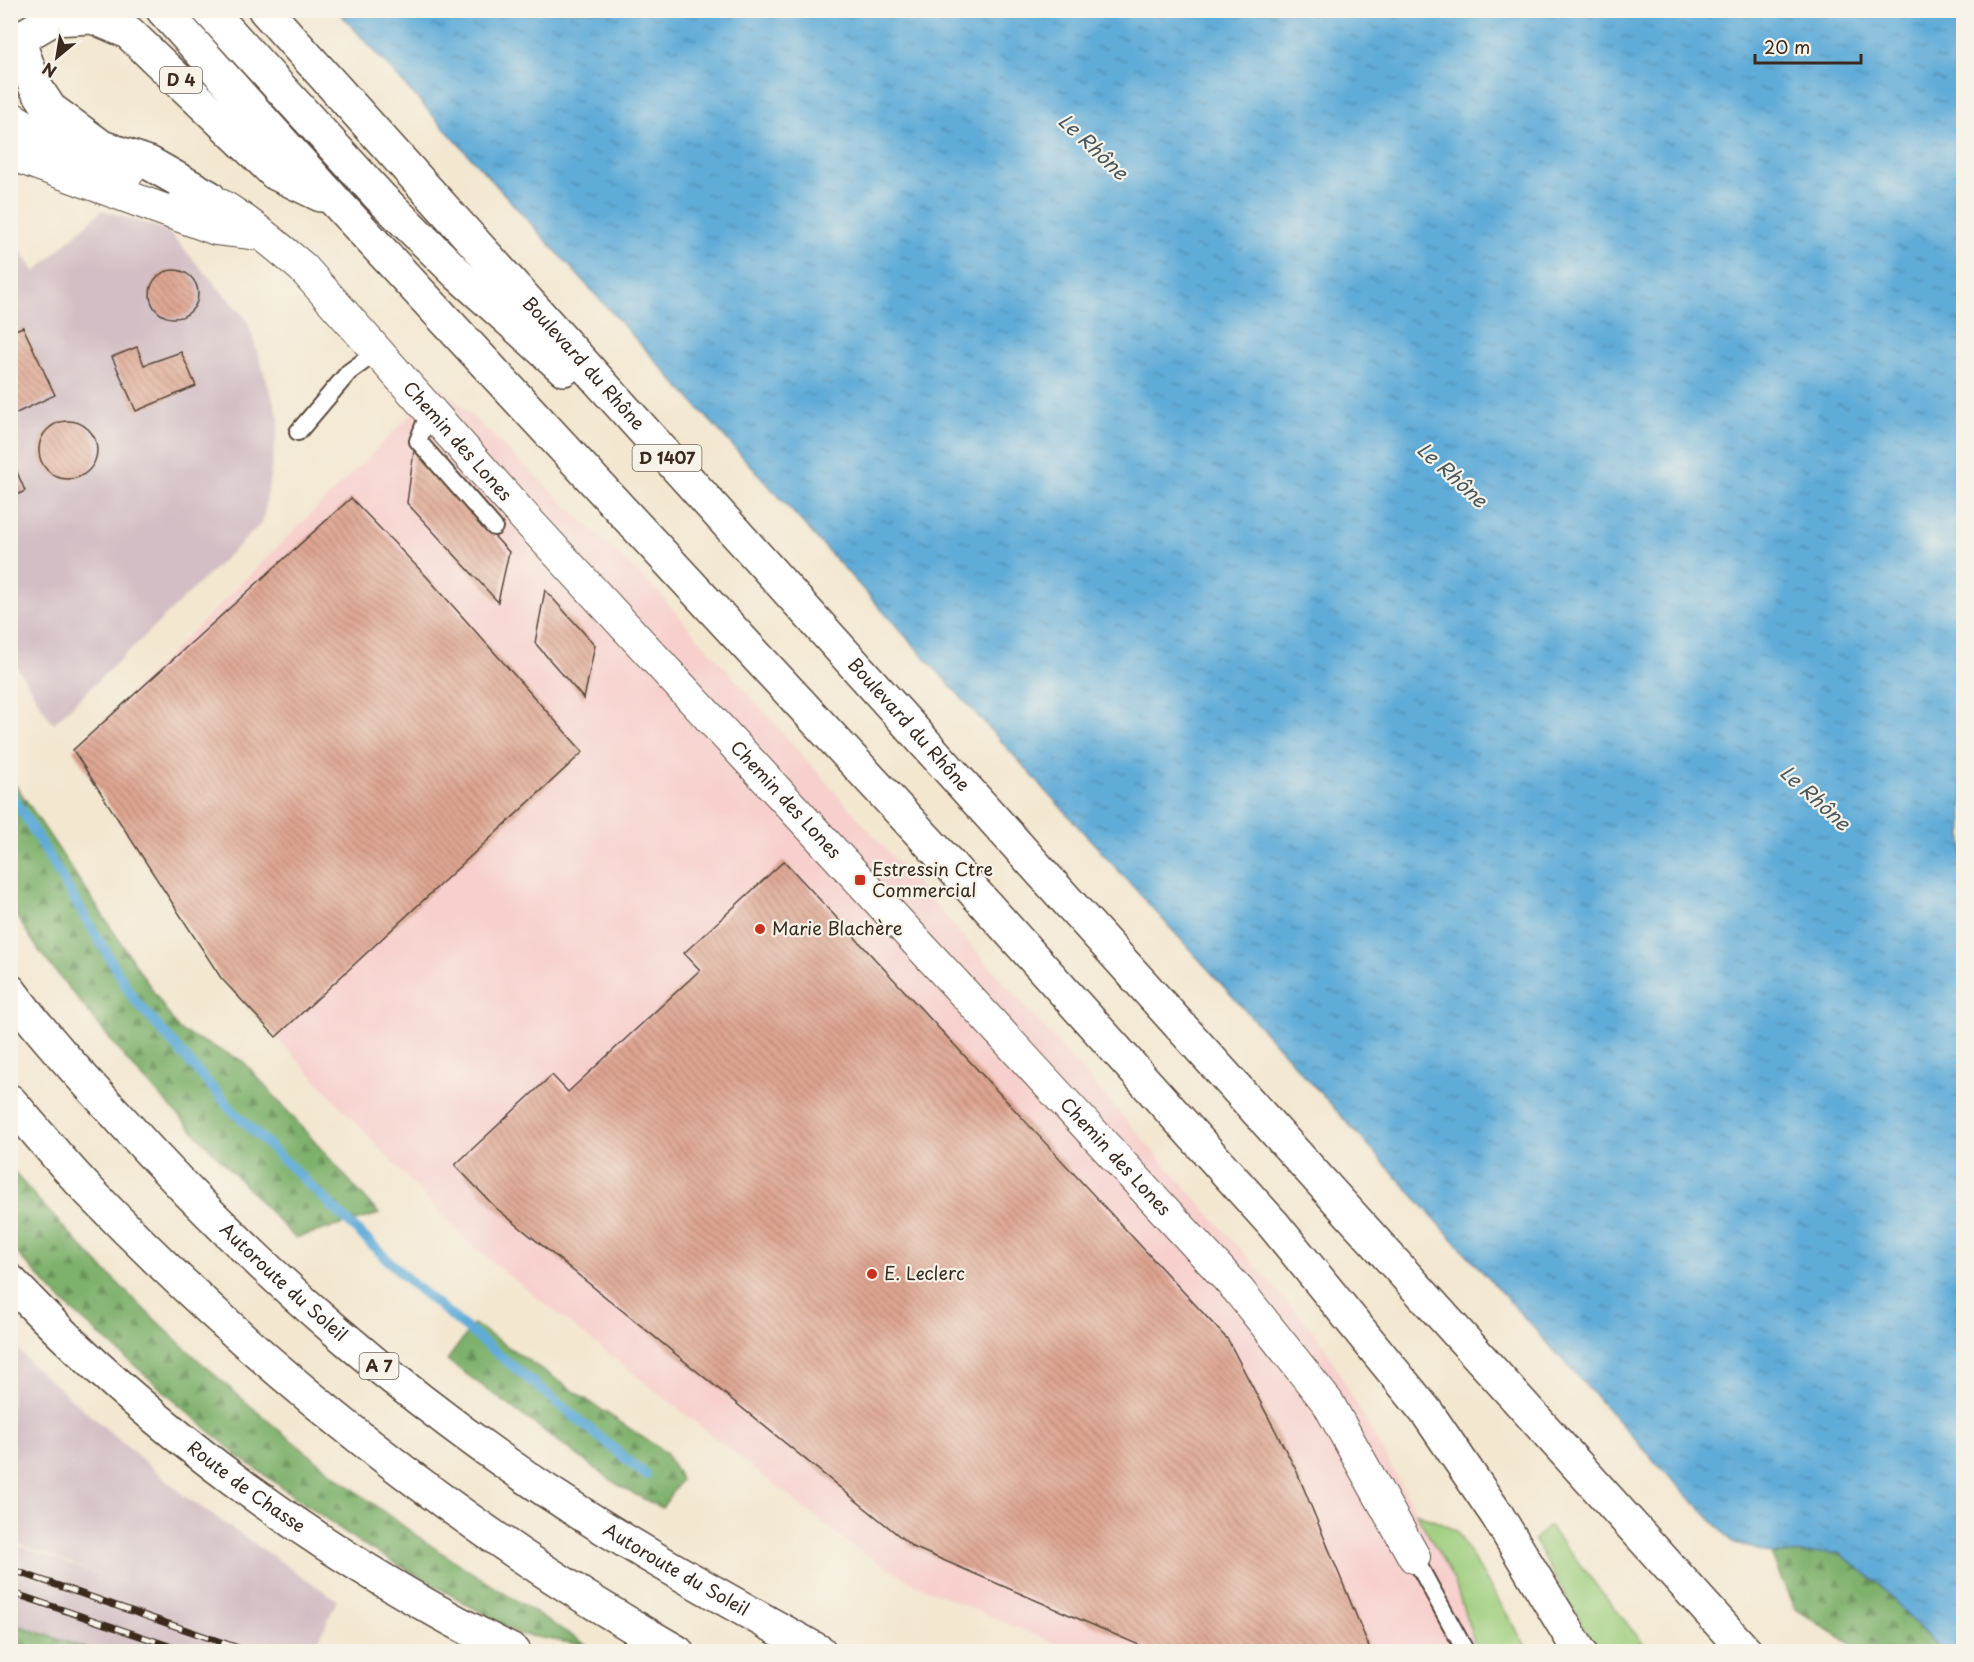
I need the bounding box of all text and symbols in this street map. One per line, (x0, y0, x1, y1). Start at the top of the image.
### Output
north arrow (27, 27, 87, 87)
scale bar (1755, 27, 1862, 65)
text: 20 m (1764, 33, 1810, 60)
text: N (38, 57, 60, 84)
road number: D 4 (160, 67, 202, 93)
water label: Le Rhône (1052, 106, 1136, 187)
street label: Boulevard du Rhône (517, 290, 652, 436)
street label: Chemin des Lones (398, 375, 519, 506)
water label: Le Rhône (1411, 434, 1495, 515)
road number: D 1407 (632, 445, 702, 471)
street label: Boulevard du Rhône (842, 651, 977, 797)
street label: Chemin des Lones (725, 734, 848, 864)
water label: Le Rhône (1774, 757, 1858, 838)
place label: Estressin Ctre Commercial (872, 855, 993, 903)
marker: Estressin Ctre Commercial (853, 873, 867, 887)
place label: Marie Blachère (772, 914, 903, 941)
marker: Marie Blachère (753, 922, 767, 936)
street label: Chemin des Lones (1055, 1091, 1178, 1221)
street label: Autoroute du Soleil (214, 1216, 354, 1347)
place label: E. Leclerc (884, 1259, 965, 1286)
marker: E. Leclerc (865, 1267, 879, 1281)
road number: A 7 (360, 1353, 398, 1379)
street label: Route de Chasse (182, 1434, 311, 1539)
street label: Autoroute du Soleil (599, 1516, 755, 1622)

